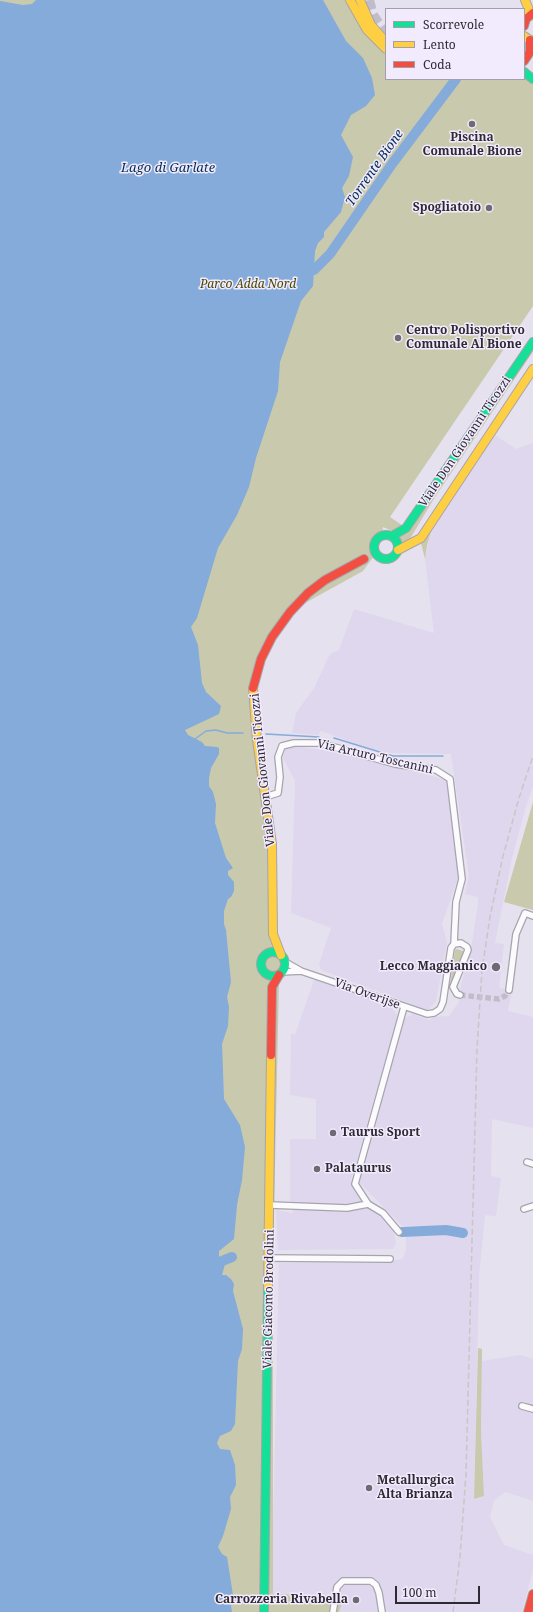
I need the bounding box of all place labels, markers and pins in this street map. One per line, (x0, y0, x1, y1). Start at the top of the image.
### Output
marker: Piscina Comunale Bione (467, 119, 477, 129)
place label: Piscina Comunale Bione (422, 131, 522, 159)
place label: Spogliatoio (413, 201, 481, 215)
marker: Spogliatoio (484, 203, 494, 213)
place label: Centro Polisportivo Comunale Al Bione (406, 324, 525, 352)
marker: Centro Polisportivo Comunale Al Bione (393, 333, 403, 343)
place label: Lecco Maggianico (380, 960, 487, 974)
marker: Lecco Maggianico (490, 961, 502, 973)
place label: Taurus Sport (341, 1126, 420, 1140)
marker: Taurus Sport (328, 1128, 338, 1138)
place label: Palataurus (325, 1162, 391, 1176)
marker: Palataurus (312, 1164, 322, 1174)
place label: Metallurgica Alta Brianza (377, 1474, 455, 1502)
marker: Metallurgica Alta Brianza (364, 1483, 374, 1493)
place label: Carrozzeria Rivabella (215, 1593, 348, 1607)
marker: Carrozzeria Rivabella (351, 1595, 361, 1605)

